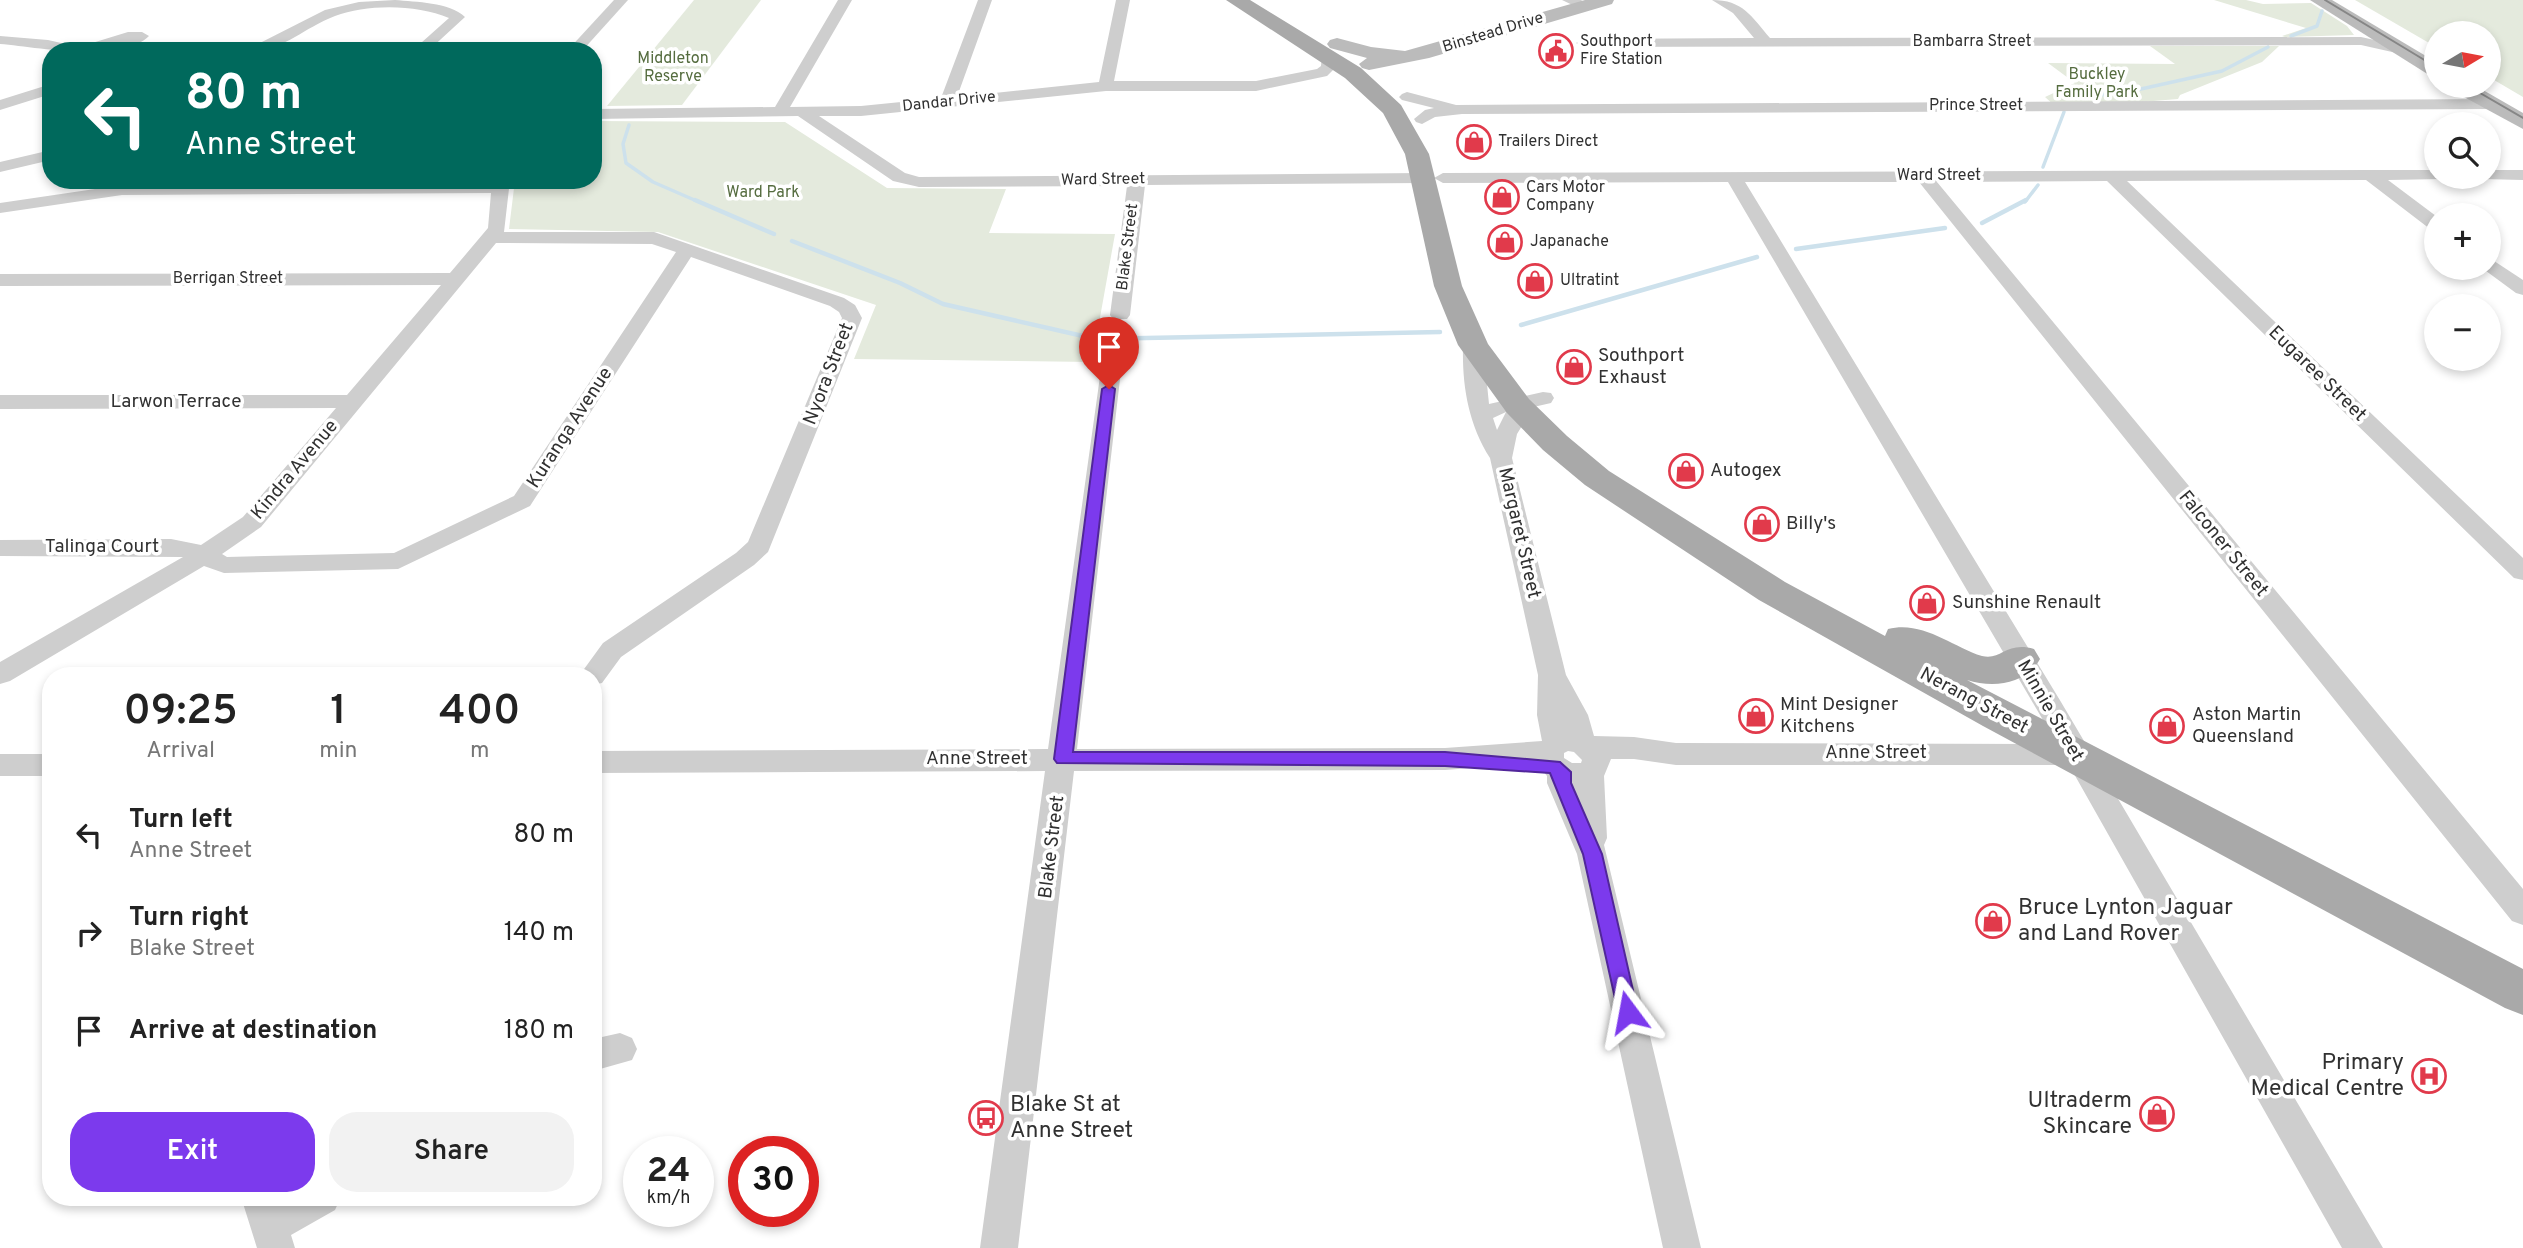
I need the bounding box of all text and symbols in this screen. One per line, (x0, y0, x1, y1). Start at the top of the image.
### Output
street label: Binstead Drive (1440, 8, 1546, 58)
north arrow (2424, 21, 2501, 98)
map controls (2424, 21, 2501, 371)
public building icon: Southport Fire Station (1537, 32, 1575, 70)
place label: Southport Fire Station (1580, 32, 1662, 70)
street label: Bambarra Street (1913, 32, 2031, 52)
park label: Middleton Reserve (637, 49, 709, 87)
text: 80 m (185, 65, 302, 127)
park label: Buckley Family Park (2055, 65, 2139, 103)
icon: left (70, 70, 161, 161)
street label: Dandar Drive (901, 87, 997, 117)
street label: Prince Street (1929, 96, 2023, 116)
button: search (2424, 112, 2501, 189)
shop icon: Trailers Direct (1455, 123, 1493, 161)
text: Anne Street (185, 126, 357, 166)
place label: Trailers Direct (1498, 132, 1598, 152)
street label: Ward Street (1897, 166, 1981, 186)
street label: Ward Street (1061, 169, 1145, 191)
shop icon: Cars Motor Company (1483, 178, 1521, 216)
place label: Cars Motor Company (1526, 178, 1605, 216)
park label: Ward Park (726, 183, 800, 203)
street label: Blake Street (1113, 202, 1143, 292)
button: + (2424, 203, 2501, 280)
shop icon: Japanache (1486, 223, 1524, 261)
place label: Japanache (1530, 232, 1609, 252)
shop icon: Ultratint (1516, 262, 1554, 300)
street label: Berrigan Street (173, 269, 283, 289)
place label: Ultratint (1560, 271, 1619, 291)
button: − (2424, 294, 2501, 371)
pin (1079, 317, 1139, 389)
street label: Nyora Street (798, 319, 860, 429)
street label: Eugaree Street (2263, 321, 2371, 427)
icon: arrive (1090, 328, 1128, 366)
place label: Southport Exhaust (1598, 344, 1685, 390)
shop icon: Southport Exhaust (1555, 348, 1593, 386)
street label: Kuranga Avenue (522, 363, 618, 493)
street label: Larwon Terrace (111, 390, 241, 414)
street label: Kindra Avenue (246, 415, 344, 525)
shop icon: Autogex (1667, 452, 1705, 490)
place label: Autogex (1710, 459, 1782, 483)
street label: Margaret Street (1492, 465, 1546, 601)
street label: Falconer Street (2173, 486, 2273, 602)
shop icon: Billy's (1743, 505, 1781, 543)
place label: Billy's (1786, 512, 1836, 536)
street label: Talinga Court (45, 535, 159, 559)
shop icon: Sunshine Renault (1908, 584, 1946, 622)
place label: Sunshine Renault (1952, 591, 2101, 615)
street label: Minnie Street (2011, 656, 2089, 766)
street label: Nerang Street (1916, 662, 2032, 740)
text: 09:25 (123, 686, 238, 739)
text: 1 (330, 686, 347, 739)
text: 400 (439, 686, 521, 739)
place label: Mint Designer Kitchens (1780, 693, 1899, 739)
shop icon: Mint Designer Kitchens (1737, 697, 1775, 735)
place label: Aston Martin Queensland (2192, 703, 2301, 749)
shop icon: Aston Martin Queensland (2148, 707, 2186, 745)
text: Arrival (146, 737, 215, 766)
text: min (319, 737, 358, 766)
text: m (470, 737, 490, 766)
street label: Anne Street (1825, 741, 1927, 765)
street label: Anne Street (926, 747, 1028, 771)
street label: Blake Street (1034, 794, 1070, 900)
text: Turn left (129, 804, 233, 837)
icon: left (70, 816, 108, 854)
text: 80 m (514, 819, 574, 852)
text: Anne Street (129, 837, 252, 866)
place label: Bruce Lynton Jaguar and Land Rover (2018, 894, 2233, 949)
text: Turn right (129, 902, 249, 935)
shop icon: Bruce Lynton Jaguar and Land Rover (1974, 902, 2012, 940)
icon: right (70, 914, 108, 952)
text: 140 m (504, 917, 574, 950)
text: Blake Street (129, 935, 255, 964)
position arrow (1591, 975, 1665, 1049)
icon: arrive (70, 1012, 108, 1050)
text: Arrive at destination (129, 1015, 377, 1048)
text: 180 m (504, 1015, 574, 1048)
place label: Primary Medical Centre (2250, 1049, 2404, 1104)
hospital icon: Primary Medical Centre (2410, 1057, 2448, 1095)
place label: Ultraderm Skincare (2028, 1087, 2132, 1142)
place label: Blake St at Anne Street (1010, 1091, 1133, 1146)
shop icon: Ultraderm Skincare (2138, 1095, 2176, 1133)
bus stop icon: Blake St at Anne Street (967, 1099, 1005, 1137)
button: Exit (70, 1112, 315, 1192)
button: Share (329, 1112, 574, 1192)
speed limit sign: 30 (728, 1136, 819, 1227)
text: 24 (647, 1150, 690, 1194)
text: km/h (647, 1187, 690, 1210)

